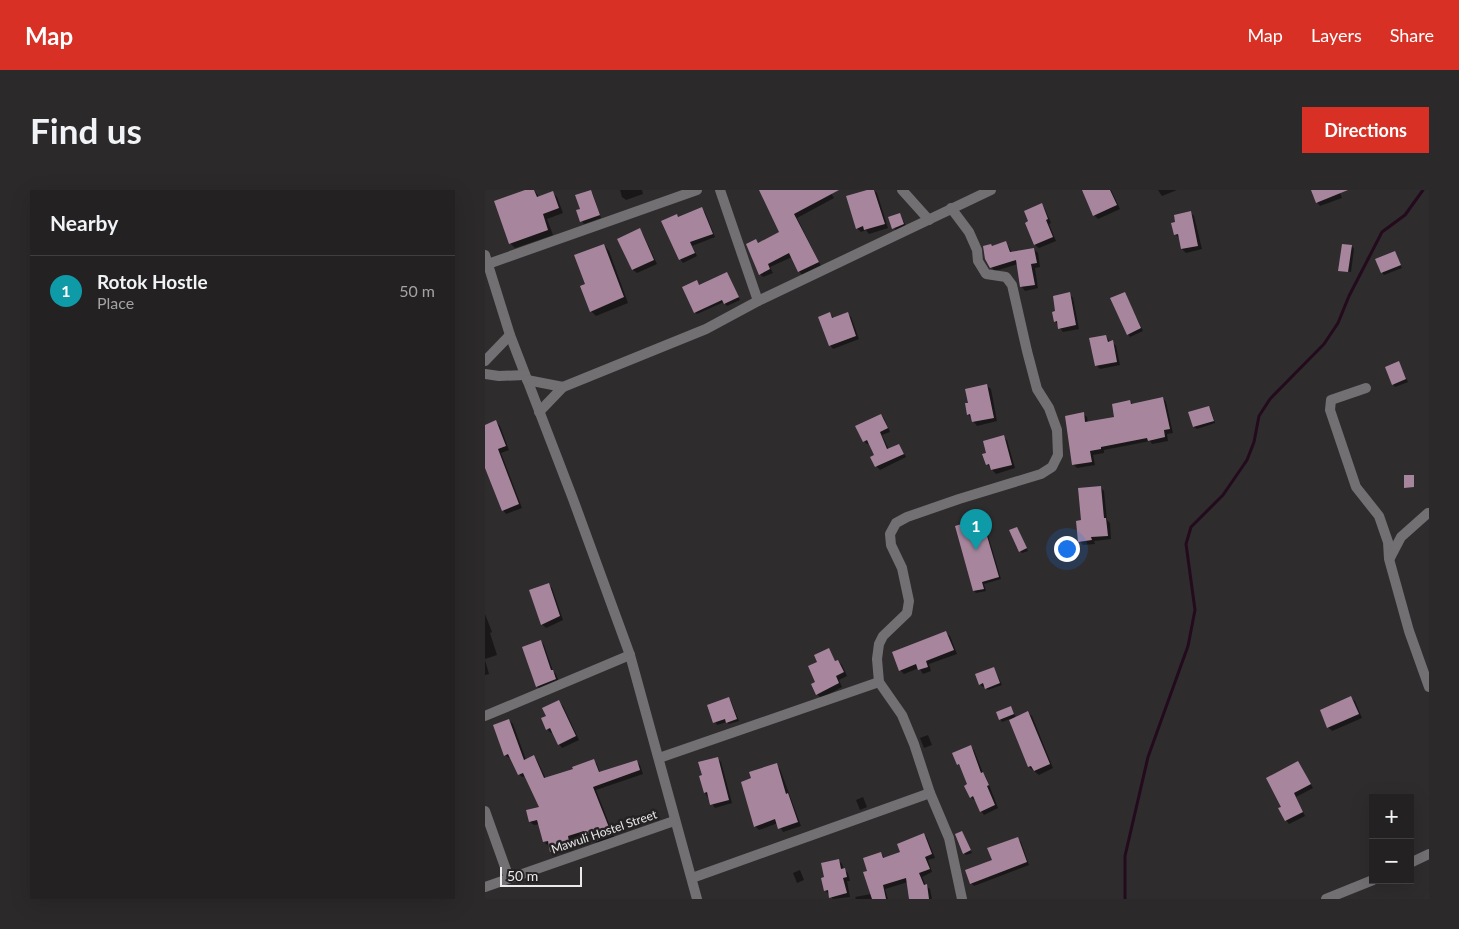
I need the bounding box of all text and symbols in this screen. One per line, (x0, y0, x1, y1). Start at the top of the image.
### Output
text: Map (25, 21, 73, 50)
text: Map (1247, 24, 1283, 46)
text: Layers (1311, 24, 1362, 46)
text: Share (1390, 24, 1434, 46)
button: Directions (1302, 107, 1429, 153)
text: Find us (30, 109, 142, 151)
text: Nearby (50, 210, 118, 235)
text: Rotok Hostle (97, 270, 208, 293)
text: 1 (61, 281, 71, 300)
text: 50 m (399, 281, 435, 300)
text: Place (97, 293, 134, 312)
pin: 1 (960, 509, 992, 550)
your location (1054, 536, 1080, 562)
map controls (1369, 794, 1414, 884)
button: + (1369, 794, 1414, 839)
street label: Mawuli Hostel Street (549, 806, 659, 857)
button: − (1369, 839, 1414, 884)
scale bar (500, 864, 583, 887)
text: 50 m (507, 867, 538, 884)

